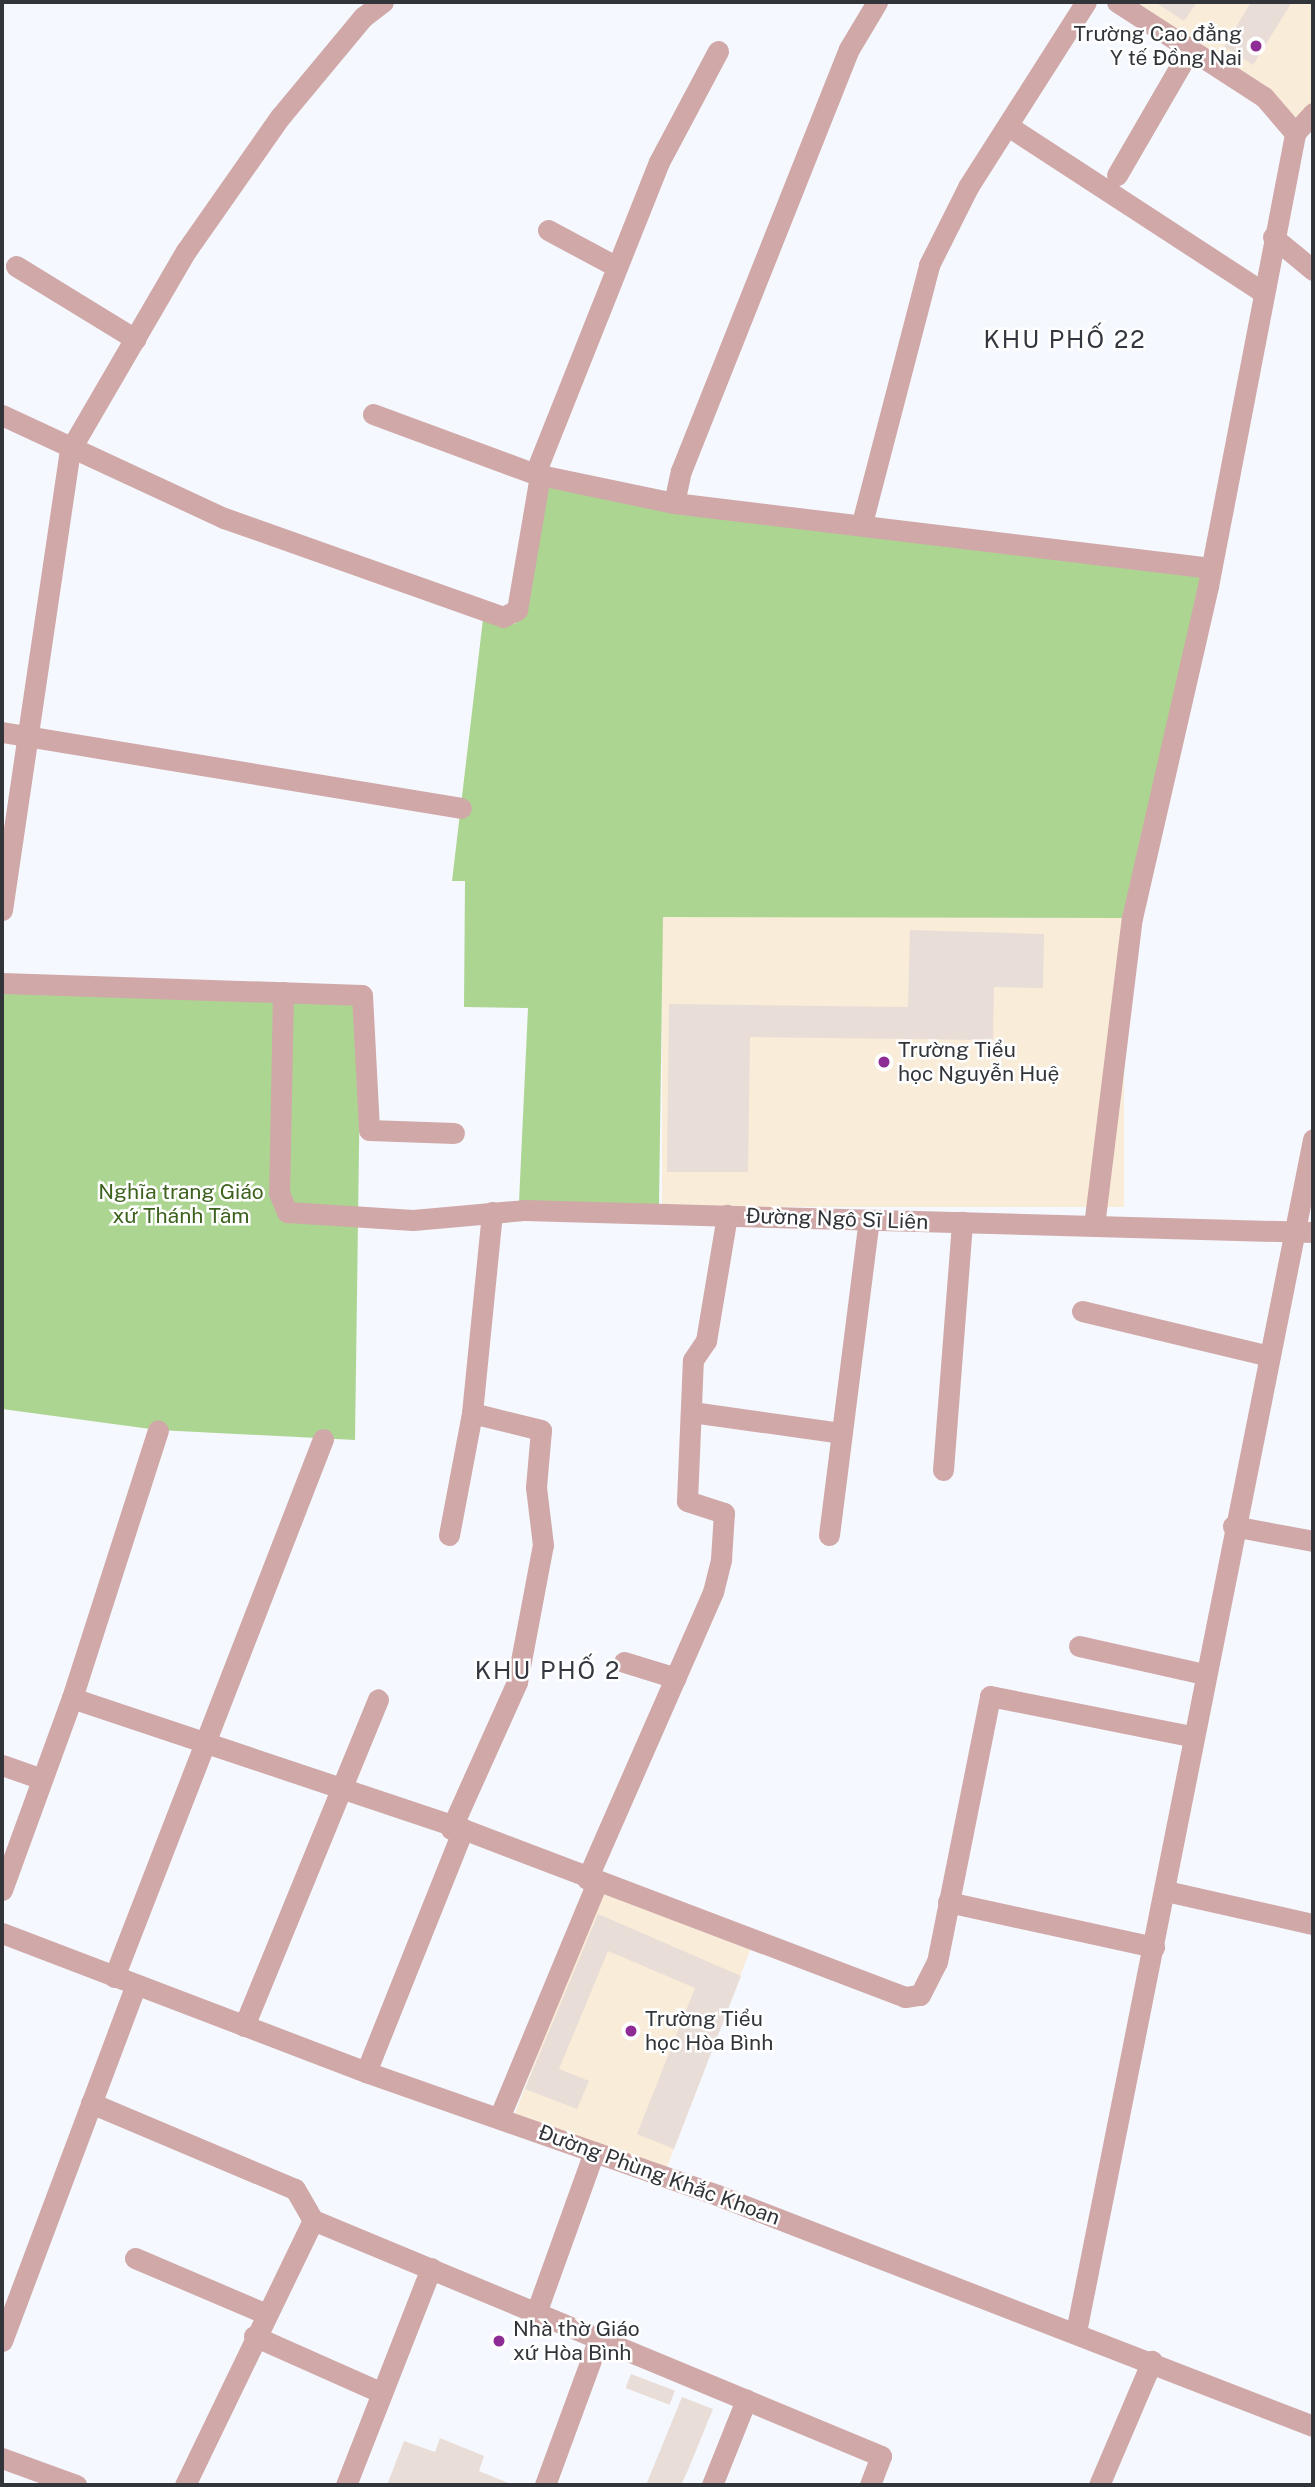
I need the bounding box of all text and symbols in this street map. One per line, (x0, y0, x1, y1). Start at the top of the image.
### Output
place label: Trường Cao đẳng Y tế Đồng Nai (1073, 21, 1242, 71)
marker: Trường Cao đẳng Y tế Đồng Nai (1248, 38, 1264, 54)
district label: KHU PHỐ 22 (985, 326, 1145, 354)
place label: Trường Tiểu học Nguyễn Huệ (898, 1037, 1059, 1087)
marker: Trường Tiểu học Nguyễn Huệ (876, 1054, 892, 1070)
park label: Nghĩa trang Giáo xứ Thánh Tâm (98, 1179, 264, 1229)
street label: Đường Ngô Sĩ Liên (745, 1203, 929, 1235)
district label: KHU PHỐ 2 (476, 1657, 620, 1685)
place label: Trường Tiểu học Hòa Bình (645, 2006, 773, 2056)
marker: Trường Tiểu học Hòa Bình (623, 2023, 639, 2039)
street label: Đường Phùng Khắc Khoan (535, 2119, 783, 2231)
place label: Nhà thờ Giáo xứ Hòa Bình (513, 2316, 640, 2366)
marker: Nhà thờ Giáo xứ Hòa Bình (491, 2333, 507, 2349)

